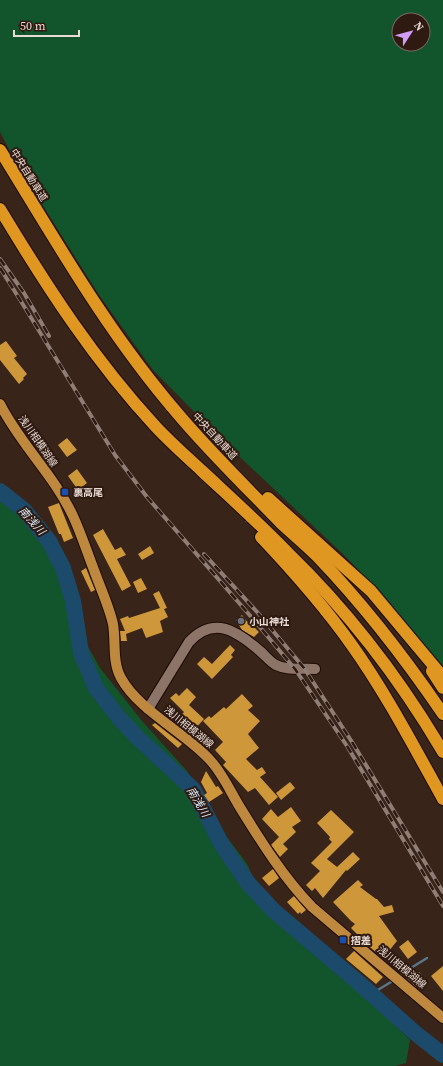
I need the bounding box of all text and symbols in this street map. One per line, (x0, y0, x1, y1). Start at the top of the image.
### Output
scale bar (14, 12, 79, 38)
north arrow (391, 12, 431, 52)
text: 50 m (20, 18, 46, 34)
text: N (410, 19, 427, 34)
street label: 中央自動車道 (8, 146, 50, 204)
street label: 中央自動車道 (190, 410, 240, 462)
street label: 浅川相模湖線 (15, 413, 61, 469)
place label: 裏高尾 (73, 486, 103, 499)
marker: 裏高尾 (60, 487, 70, 497)
water label: 南浅川 (15, 504, 49, 539)
place label: 小山神社 (249, 615, 290, 628)
marker: 小山神社 (236, 616, 246, 626)
street label: 浅川相模湖線 (162, 703, 216, 751)
water label: 南浅川 (183, 784, 213, 821)
place label: 摺差 (350, 934, 371, 947)
marker: 摺差 (338, 935, 348, 945)
street label: 浅川相模湖線 (375, 943, 429, 991)

